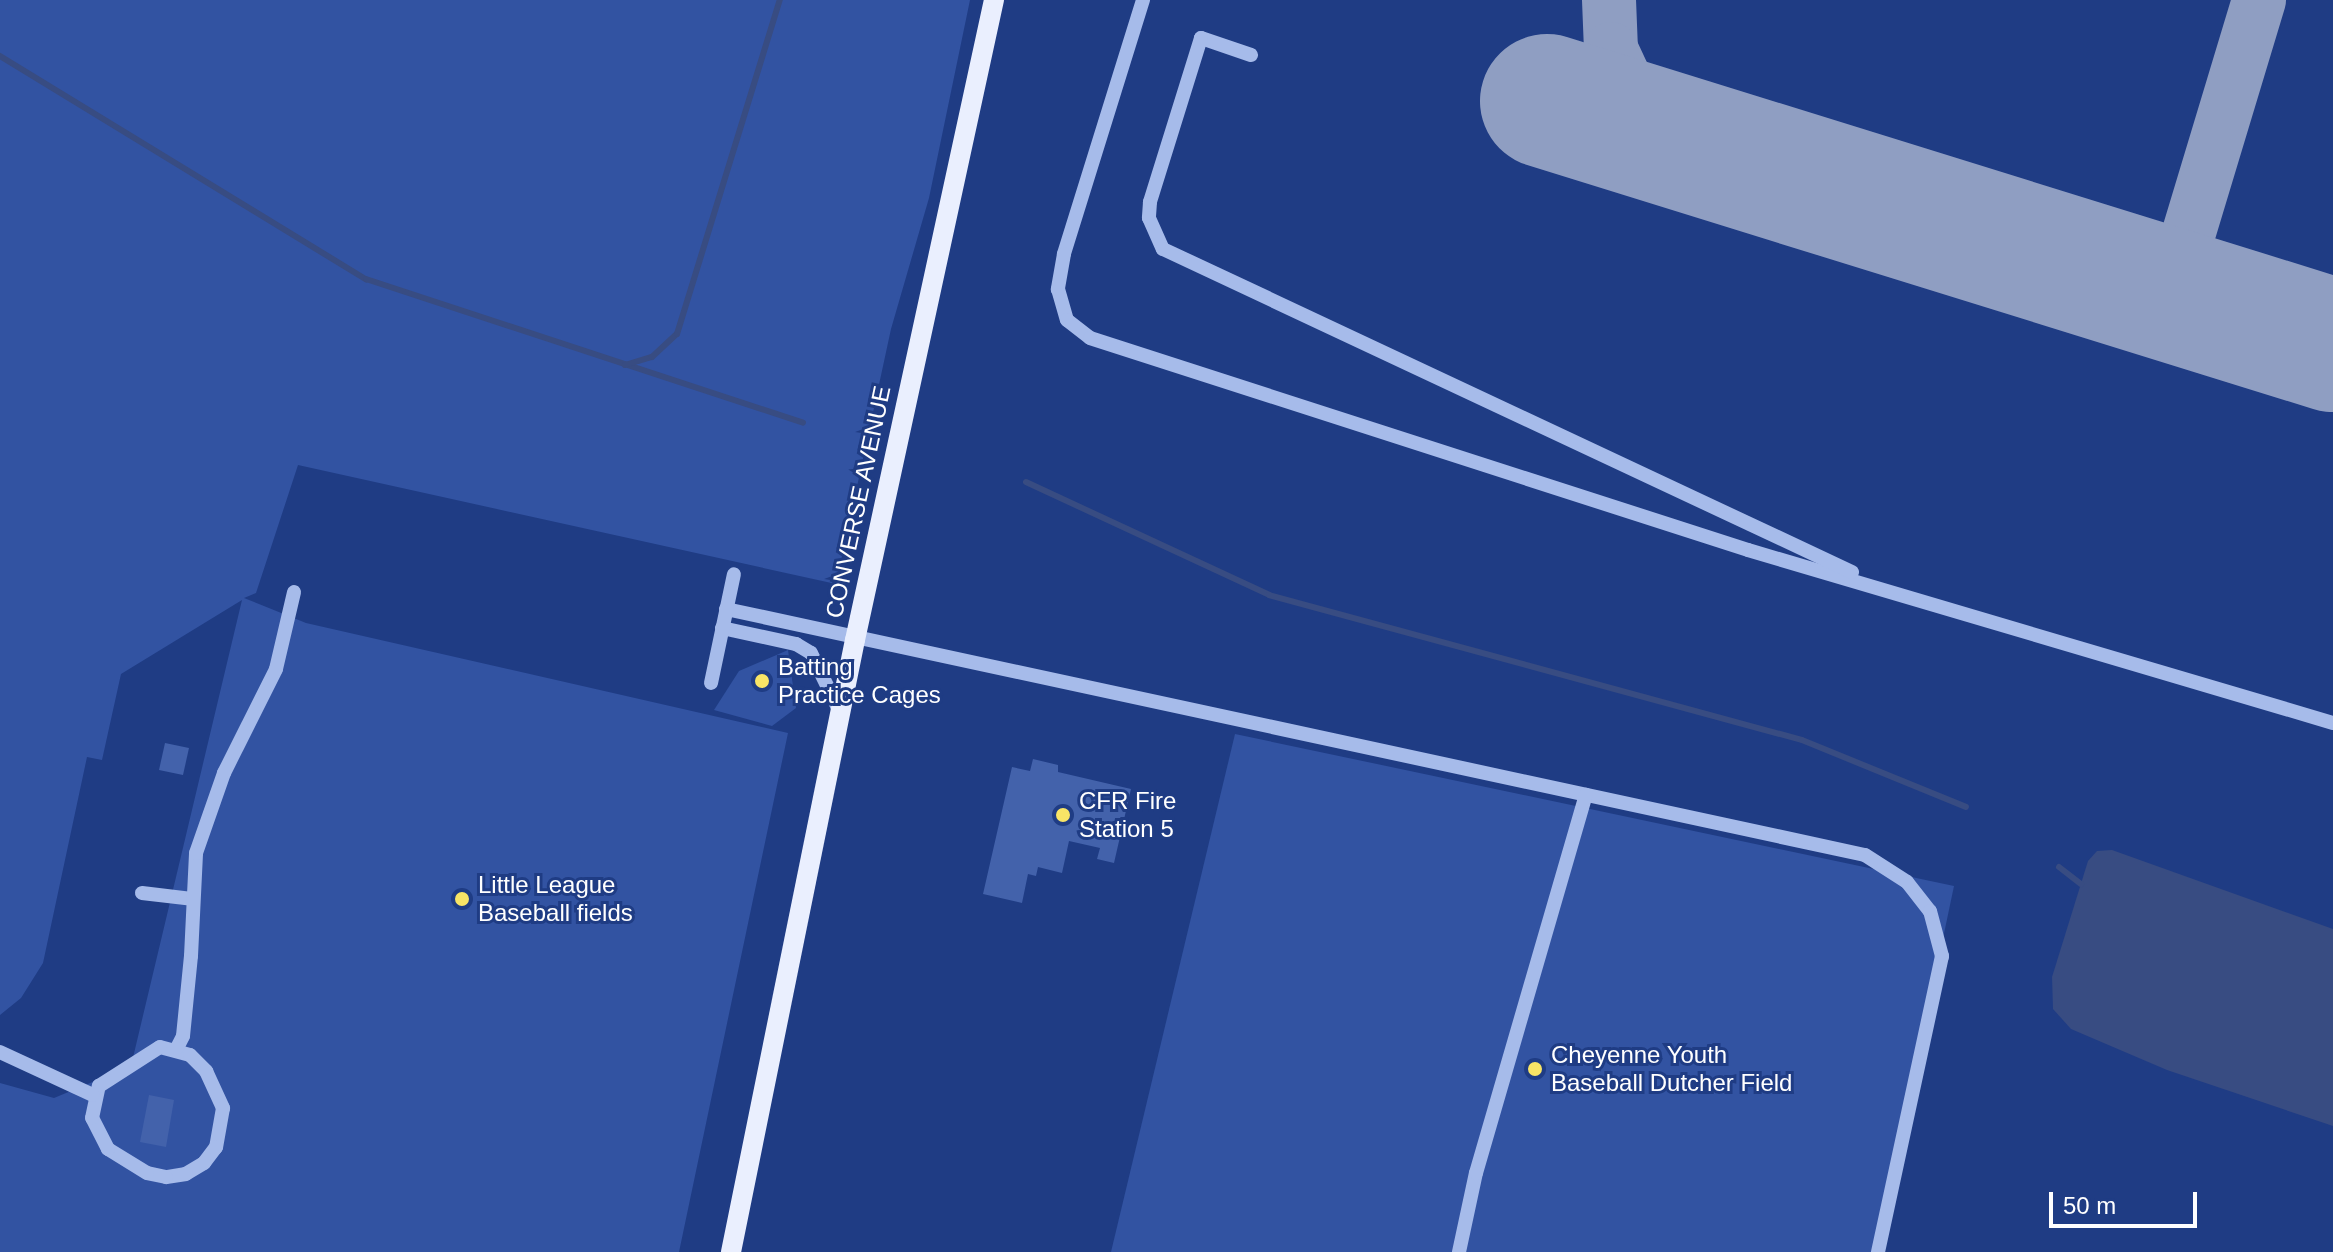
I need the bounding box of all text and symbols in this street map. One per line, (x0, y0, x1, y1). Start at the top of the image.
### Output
street label: CONVERSE AVENUE (819, 382, 897, 622)
place label: Batting Practice Cages (778, 653, 941, 709)
marker: Batting Practice Cages (753, 672, 771, 690)
place label: CFR Fire Station 5 (1079, 787, 1176, 843)
marker: CFR Fire Station 5 (1054, 806, 1072, 824)
place label: Little League Baseball fields (478, 871, 633, 927)
marker: Little League Baseball fields (453, 890, 471, 908)
place label: Cheyenne Youth Baseball Dutcher Field (1551, 1041, 1792, 1097)
marker: Cheyenne Youth Baseball Dutcher Field (1526, 1060, 1544, 1078)
scale bar (2053, 1176, 2201, 1226)
text: 50 m (2063, 1192, 2116, 1219)

